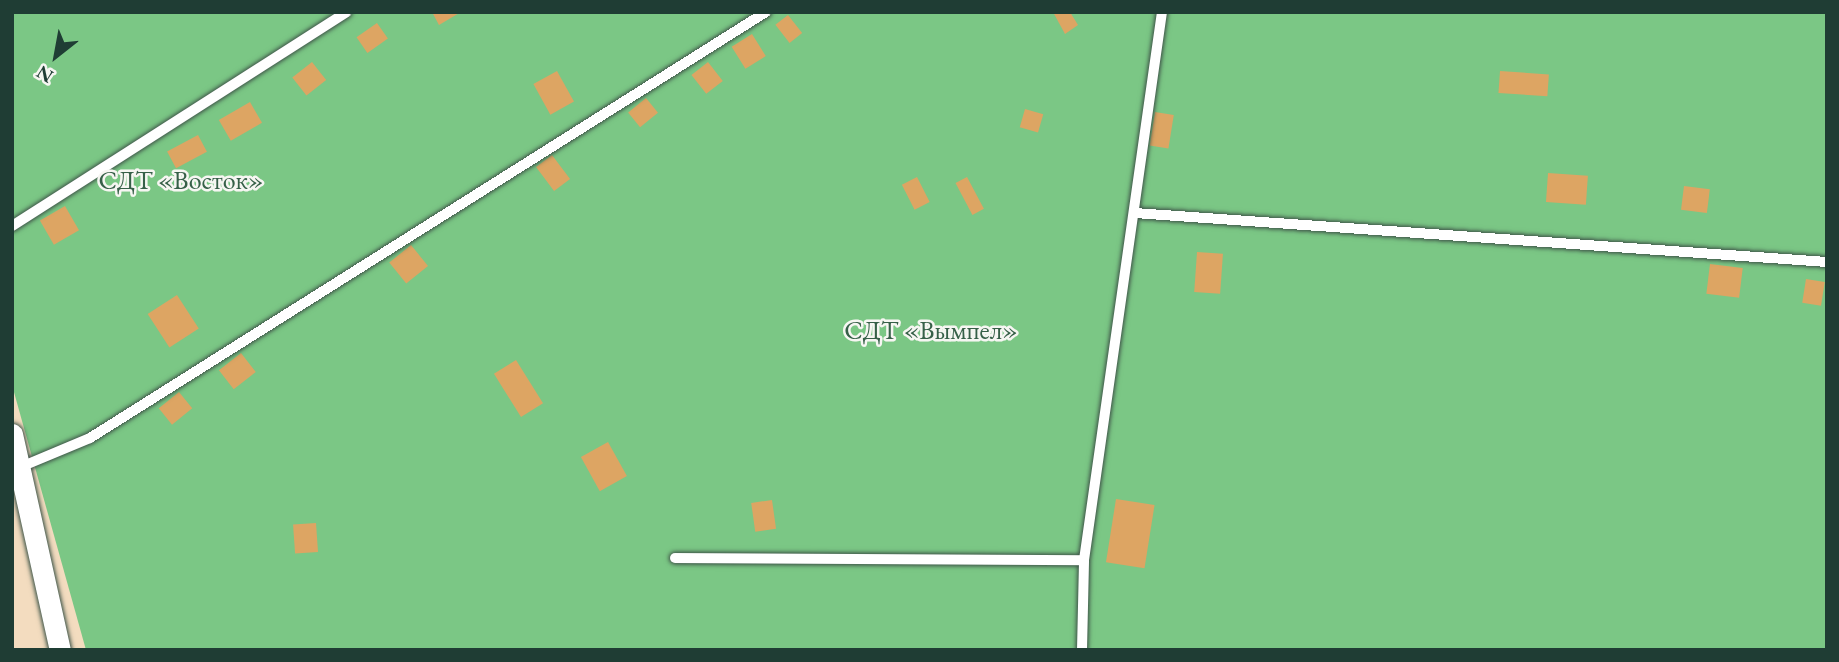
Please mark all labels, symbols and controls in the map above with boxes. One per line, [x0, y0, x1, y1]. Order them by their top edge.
north arrow [21, 21, 91, 91]
text: N [32, 60, 58, 89]
park label: СДТ «Восток» [98, 165, 264, 197]
park label: СДТ «Вымпел» [844, 315, 1018, 347]

